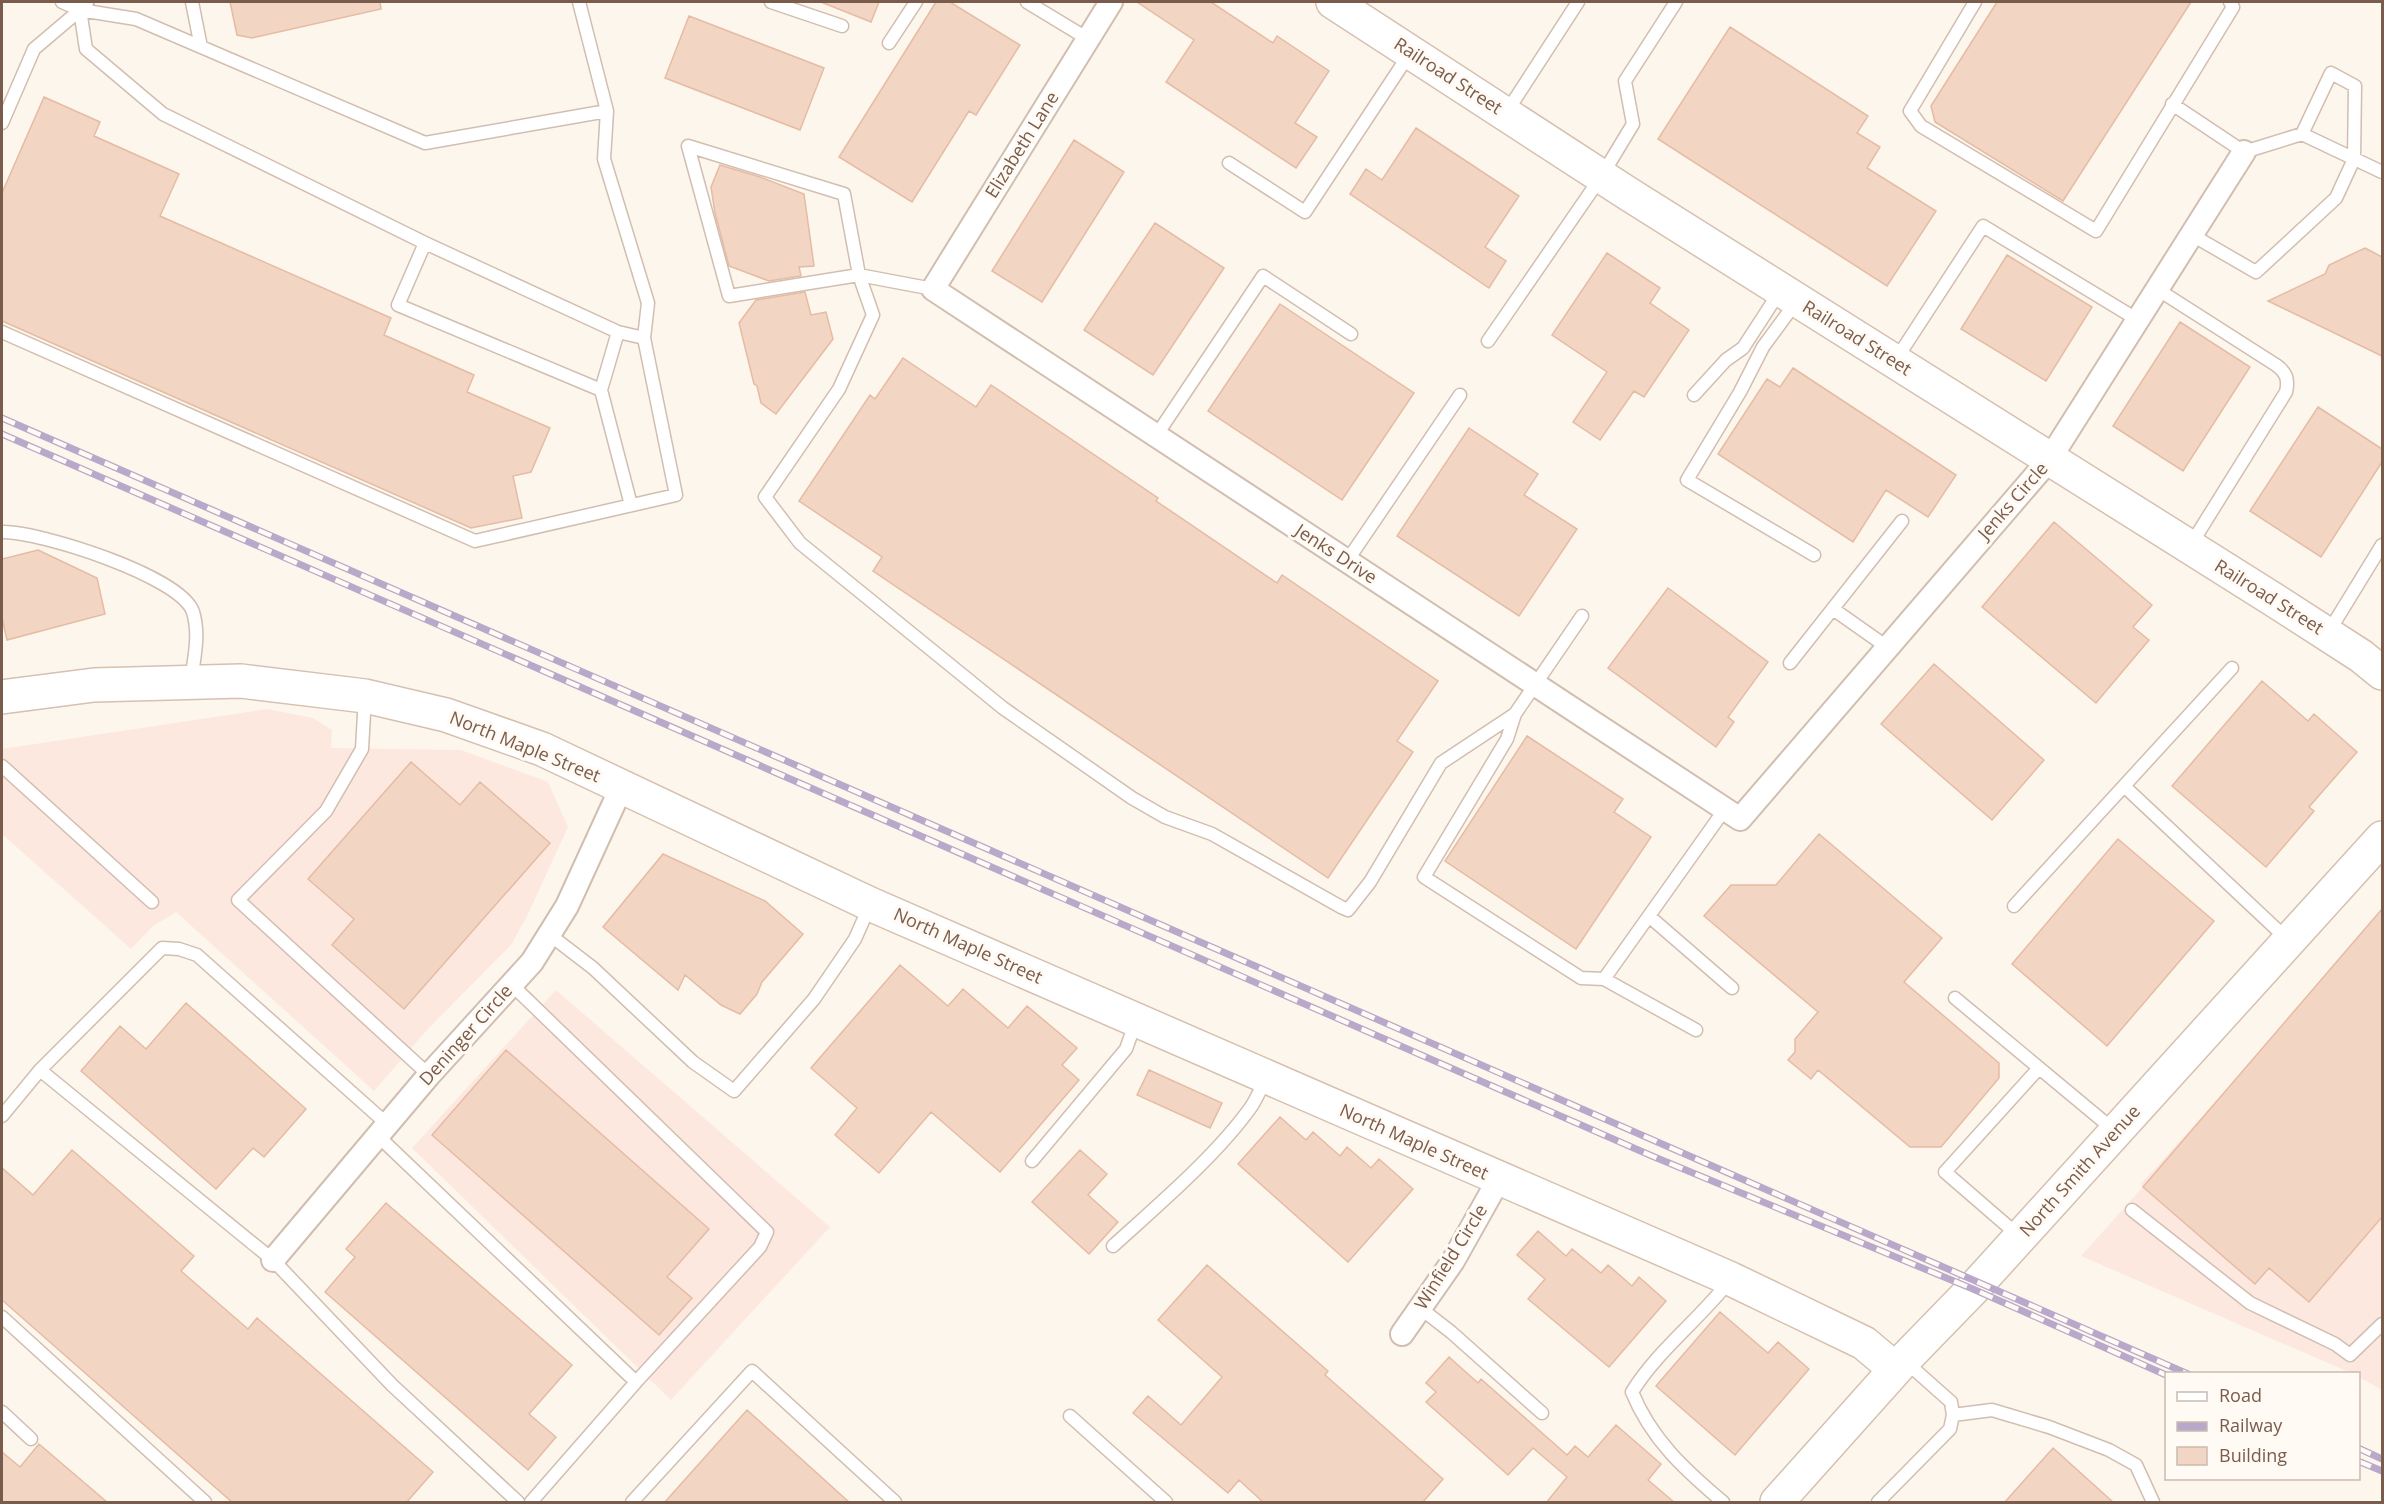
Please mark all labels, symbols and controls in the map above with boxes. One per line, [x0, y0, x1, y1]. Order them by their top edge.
street label: Railroad Street [1390, 31, 1507, 119]
street label: Elizabeth Lane [979, 87, 1063, 202]
street label: Railroad Street [1798, 294, 1917, 380]
street label: Jenks Circle [1971, 457, 2053, 546]
street label: Jenks Drive [1289, 517, 1382, 588]
street label: Railroad Street [2210, 553, 2329, 639]
street label: North Maple Street [446, 705, 604, 787]
street label: North Maple Street [890, 901, 1047, 989]
street label: Deninger Circle [413, 979, 517, 1090]
street label: North Maple Street [1336, 1097, 1493, 1185]
street label: North Smith Avenue [2014, 1099, 2145, 1241]
street label: Winfield Circle [1408, 1199, 1492, 1314]
legend [2165, 1372, 2360, 1480]
text: Road [2219, 1383, 2262, 1407]
text: Railway [2219, 1413, 2283, 1437]
text: Building [2219, 1443, 2287, 1467]

